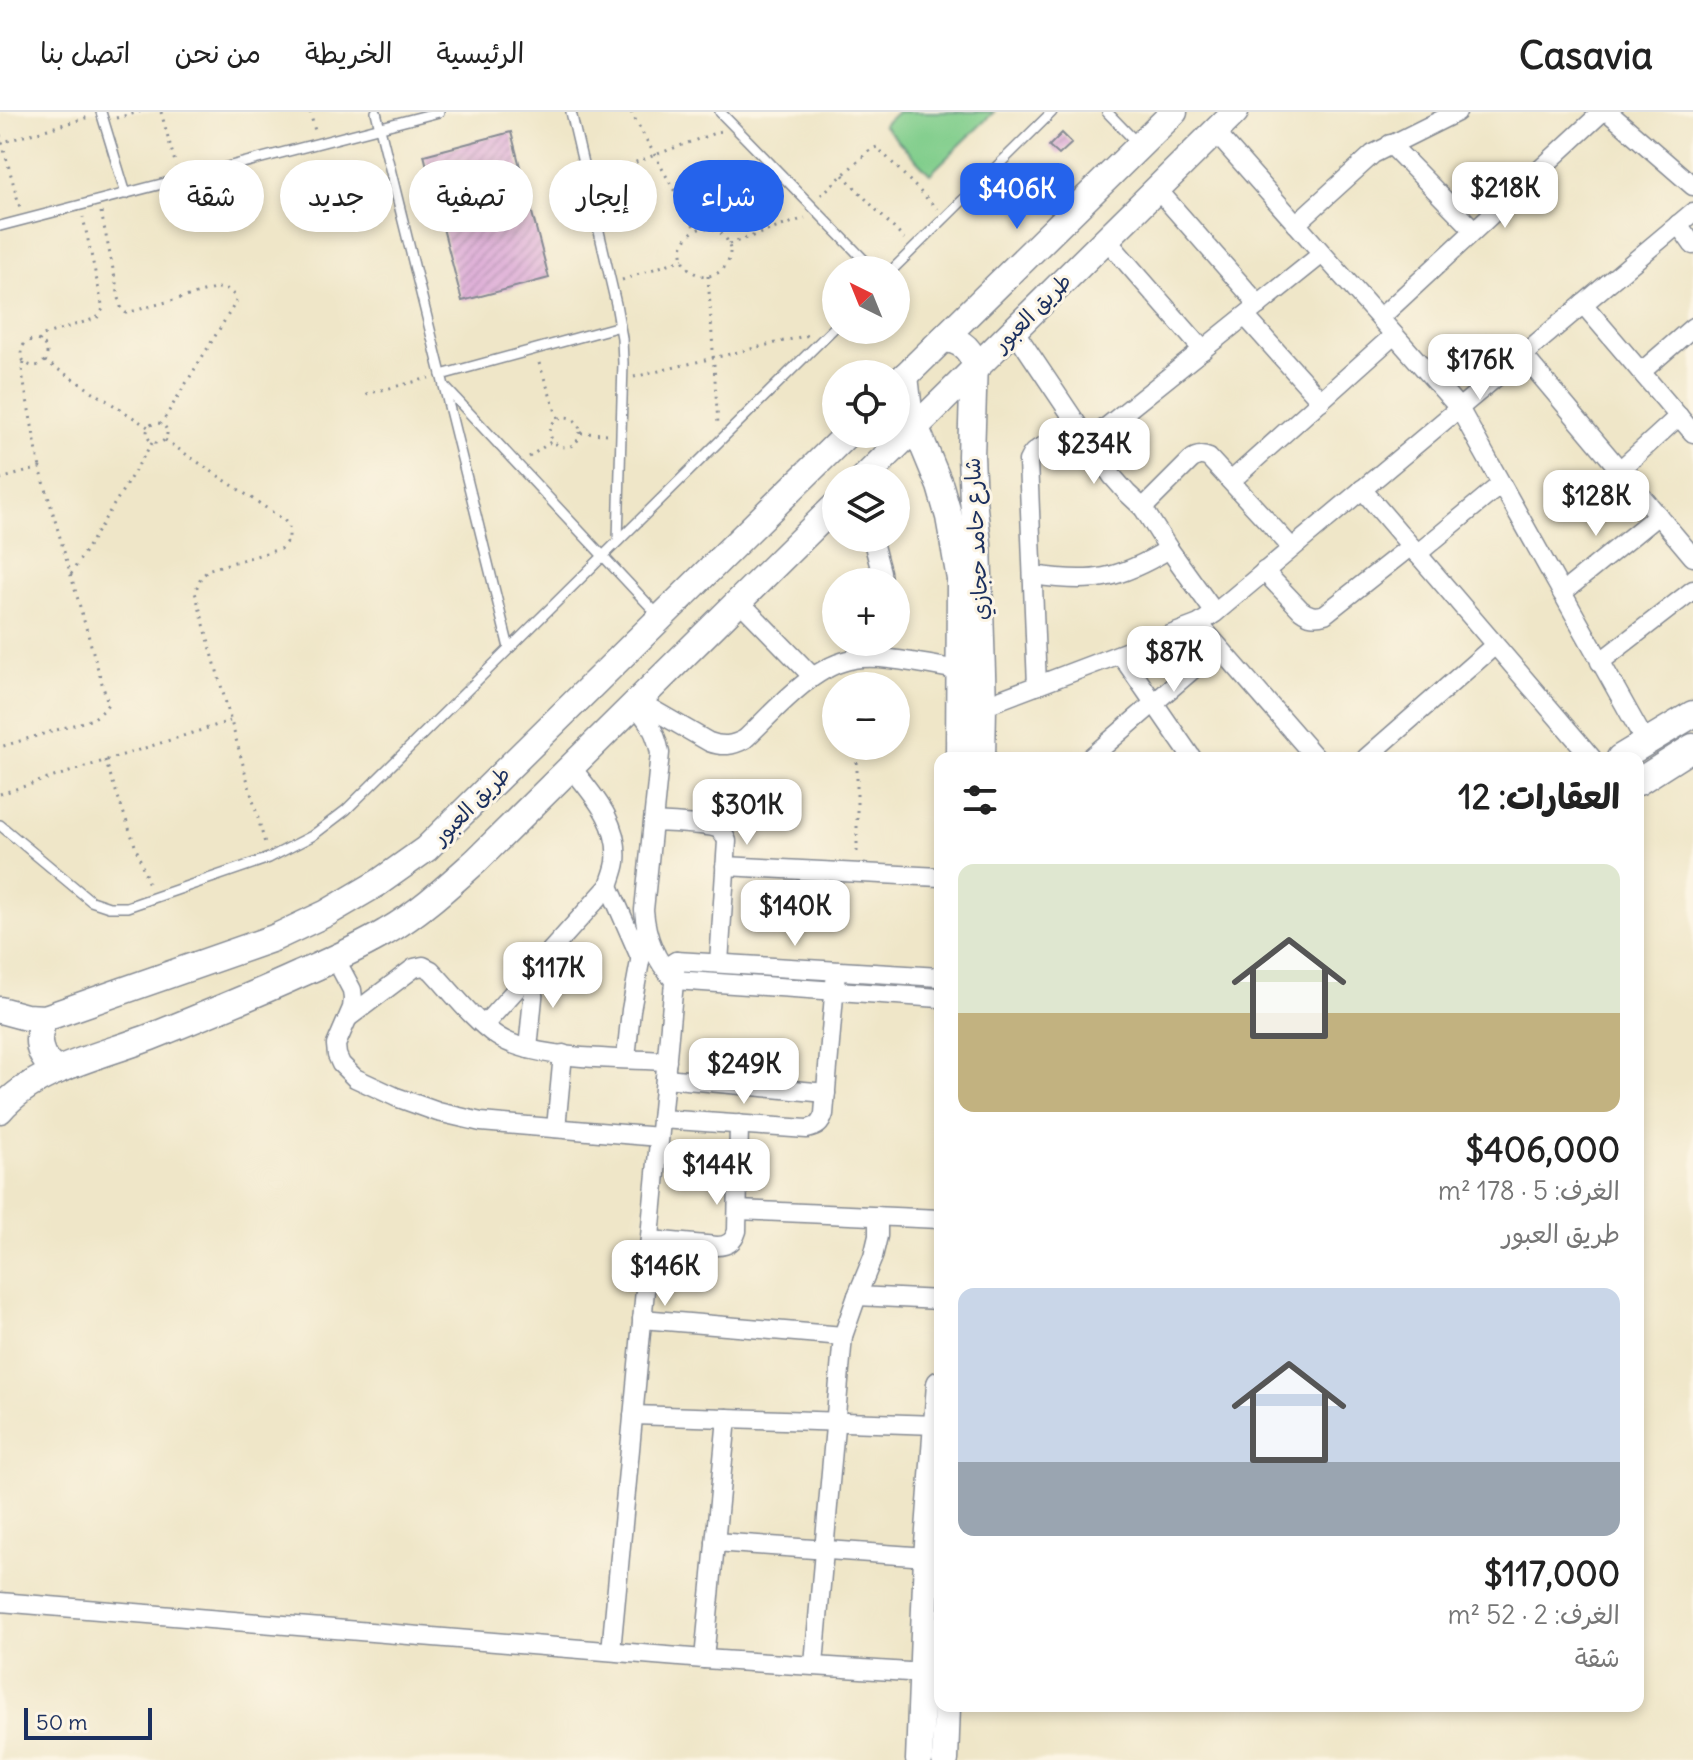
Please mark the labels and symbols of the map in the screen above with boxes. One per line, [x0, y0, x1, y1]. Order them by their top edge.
pin: $218K [1449, 162, 1561, 230]
pin: $406K [961, 163, 1073, 231]
north arrow [822, 256, 910, 344]
street label: طريق العبور [985, 267, 1077, 359]
pin: $176K [1424, 334, 1536, 402]
pin: $234K [1038, 418, 1150, 486]
street label: شارع حامد حجازي [958, 457, 997, 621]
pin: $128K [1540, 470, 1652, 538]
pin: $87K [1127, 626, 1221, 694]
street label: طريق العبور [424, 760, 516, 852]
pin: $301K [691, 779, 803, 847]
pin: $140K [739, 880, 851, 948]
pin: $117K [497, 942, 609, 1010]
pin: $249K [688, 1038, 800, 1106]
pin: $144K [661, 1139, 773, 1207]
pin: $146K [609, 1240, 721, 1308]
scale bar [24, 1704, 152, 1740]

